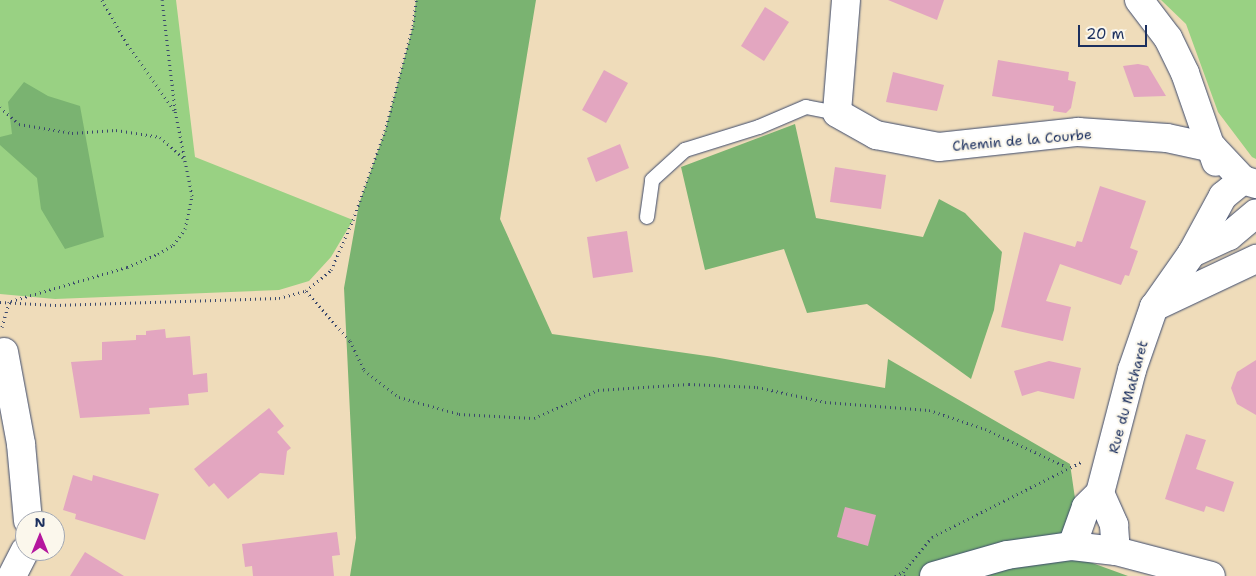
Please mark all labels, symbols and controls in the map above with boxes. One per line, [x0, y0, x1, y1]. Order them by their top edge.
scale bar [1081, 15, 1150, 47]
text: 20 m [1086, 24, 1125, 44]
street label: Chemin de la Courbe [952, 126, 1092, 154]
street label: Rue du Matharet [1105, 339, 1151, 455]
north arrow [15, 511, 65, 561]
text: N [34, 513, 46, 531]

